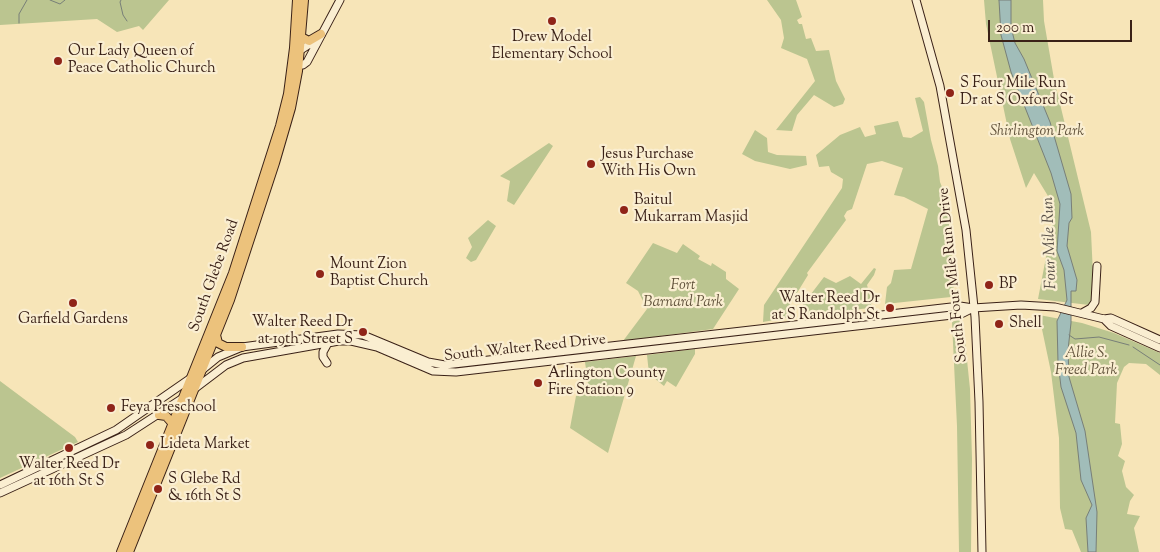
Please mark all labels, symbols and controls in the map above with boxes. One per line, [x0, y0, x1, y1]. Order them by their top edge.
scale bar [990, 10, 1134, 42]
marker: Drew Model Elementary School [546, 15, 558, 27]
text: 200 m [996, 18, 1035, 39]
place label: Drew Model Elementary School [492, 29, 612, 64]
place label: Our Lady Queen of Peace Catholic Church [68, 43, 216, 78]
marker: Our Lady Queen of Peace Catholic Church [52, 55, 64, 67]
place label: S Four Mile Run Dr at S Oxford St [960, 75, 1073, 110]
marker: S Four Mile Run Dr at S Oxford St [944, 87, 956, 99]
park label: Shirlington Park [990, 123, 1084, 141]
place label: Jesus Purchase With His Own [601, 146, 696, 181]
marker: Jesus Purchase With His Own [585, 158, 597, 170]
street label: South Four Mile Run Drive [936, 187, 972, 363]
place label: Baitul Mukarram Masjid [634, 192, 748, 227]
water label: Four Mile Run [1040, 196, 1062, 290]
marker: Baitul Mukarram Masjid [618, 204, 630, 216]
street label: South Glebe Road [186, 217, 244, 335]
place label: Mount Zion Baptist Church [330, 256, 429, 291]
marker: Mount Zion Baptist Church [314, 268, 326, 280]
place label: BP [999, 276, 1017, 294]
park label: Fort Barnard Park [643, 277, 723, 312]
marker: BP [983, 279, 995, 291]
place label: Walter Reed Dr at S Randolph St [772, 290, 880, 325]
marker: Garfield Gardens [67, 297, 79, 309]
marker: Walter Reed Dr at S Randolph St [884, 302, 896, 314]
place label: Garfield Gardens [18, 311, 128, 329]
place label: Walter Reed Dr at 19th Street S [252, 314, 353, 349]
place label: Shell [1009, 315, 1042, 333]
marker: Shell [993, 318, 1005, 330]
marker: Walter Reed Dr at 19th Street S [357, 326, 369, 338]
street label: South Walter Reed Drive [443, 332, 607, 366]
park label: Allie S. Freed Park [1055, 345, 1117, 380]
place label: Arlington County Fire Station 9 [548, 365, 665, 400]
marker: Arlington County Fire Station 9 [532, 377, 544, 389]
place label: Feya Preschool [121, 399, 216, 417]
marker: Feya Preschool [105, 402, 117, 414]
place label: Lideta Market [160, 436, 250, 454]
marker: Lideta Market [144, 439, 156, 451]
marker: Walter Reed Dr at 16th St S [63, 442, 75, 454]
place label: Walter Reed Dr at 16th St S [18, 456, 120, 491]
place label: S Glebe Rd & 16th St S [168, 471, 241, 506]
marker: S Glebe Rd & 16th St S [152, 483, 164, 495]

